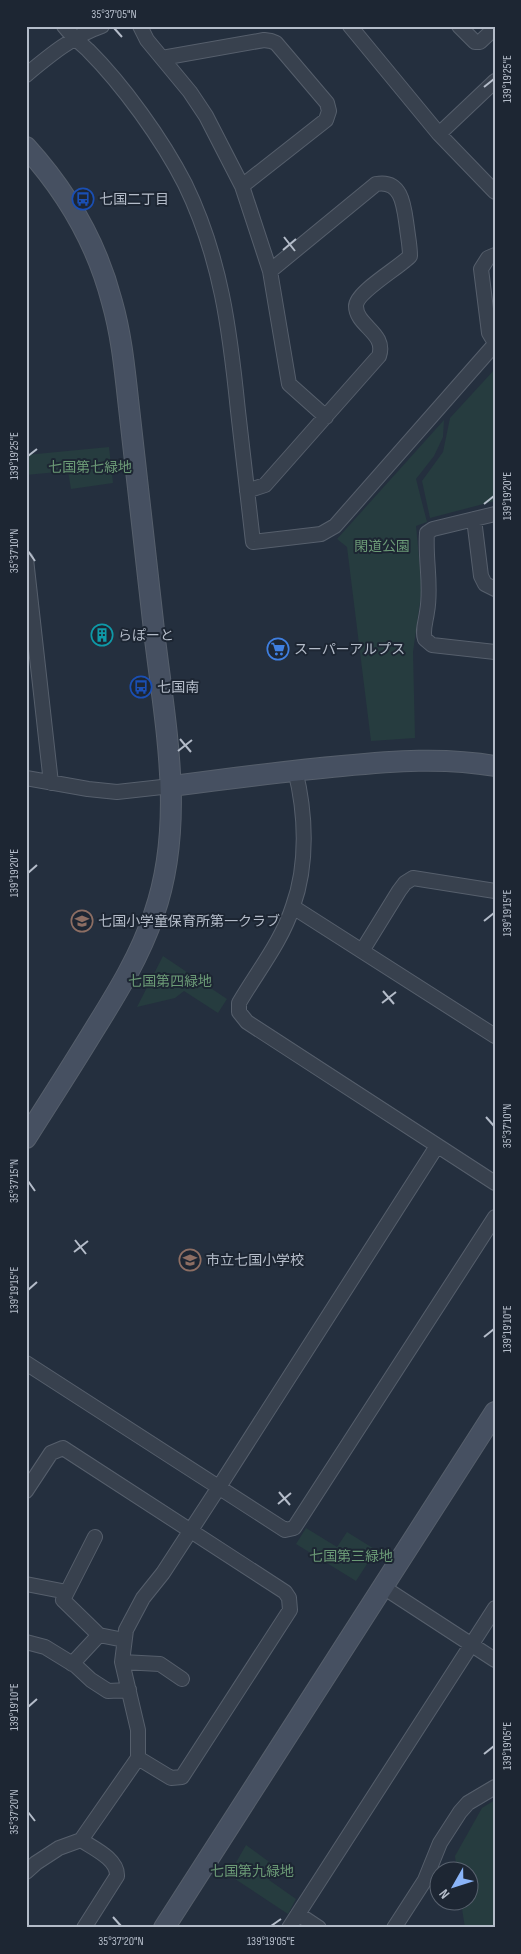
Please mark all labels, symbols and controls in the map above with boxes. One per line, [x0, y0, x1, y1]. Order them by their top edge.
text: 35°37'05"N [91, 7, 137, 22]
text: 139°19'25"E [500, 55, 515, 103]
bus stop icon: 七国二丁目 [71, 187, 95, 211]
place label: 七国二丁目 [99, 191, 169, 208]
text: 139°19'25"E [7, 432, 22, 480]
park label: 七国第七緑地 [48, 459, 132, 476]
text: 139°19'20"E [500, 472, 515, 520]
text: 35°37'10"N [7, 529, 22, 573]
park label: 閑道公園 [354, 538, 410, 555]
building icon: らぽーと [90, 623, 114, 647]
place label: らぽーと [118, 627, 174, 644]
supermarket icon: スーパーアルプス [266, 637, 290, 661]
place label: スーパーアルプス [294, 641, 405, 658]
bus stop icon: 七国南 [129, 675, 153, 699]
place label: 七国南 [157, 679, 199, 696]
text: 139°19'20"E [7, 849, 22, 897]
text: 139°19'15"E [500, 889, 515, 936]
school or university icon: 七国小学童保育所第一クラブ [70, 909, 94, 933]
place label: 七国小学童保育所第一クラブ [98, 913, 280, 930]
park label: 七国第四緑地 [128, 973, 212, 990]
text: 35°37'10"N [500, 1104, 515, 1148]
text: 35°37'15"N [7, 1159, 22, 1203]
school or university icon: 市立七国小学校 [178, 1248, 202, 1272]
place label: 市立七国小学校 [206, 1252, 304, 1269]
text: 139°19'15"E [7, 1266, 22, 1313]
text: 139°19'10"E [500, 1305, 515, 1353]
park label: 七国第三緑地 [309, 1548, 393, 1565]
text: 139°19'10"E [7, 1683, 22, 1731]
text: 139°19'05"E [500, 1722, 515, 1770]
text: 35°37'20"N [7, 1789, 22, 1835]
north arrow [428, 1862, 478, 1912]
park label: 七国第九緑地 [210, 1863, 294, 1880]
text: N [435, 1886, 453, 1902]
text: 35°37'20"N [98, 1934, 144, 1949]
text: 139°19'05"E [247, 1934, 295, 1949]

